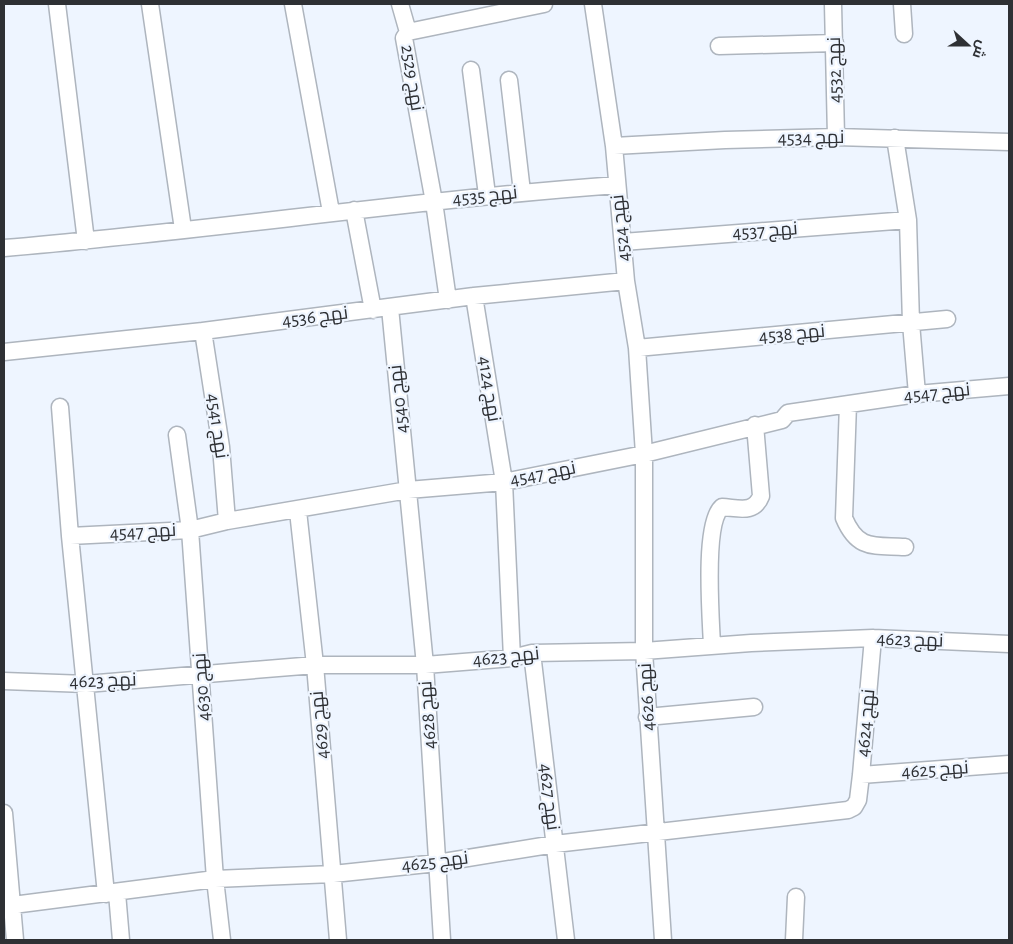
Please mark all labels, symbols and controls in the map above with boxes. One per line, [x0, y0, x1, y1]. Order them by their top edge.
north arrow [943, 20, 993, 70]
street label: نهج 4532 [825, 37, 848, 103]
text: ش [969, 38, 991, 61]
street label: نهج 2529 [394, 43, 427, 113]
street label: نهج 4534 [777, 128, 845, 151]
street label: نهج 4535 [451, 183, 519, 212]
street label: نهج 4524 [608, 193, 637, 263]
street label: نهج 4537 [732, 219, 799, 246]
street label: نهج 4536 [281, 304, 350, 333]
street label: نهج 4538 [758, 322, 826, 349]
street label: نهج 4124 [471, 355, 504, 424]
street label: نهج 4540 [386, 363, 415, 434]
street label: نهج 4547 [903, 380, 972, 409]
street label: نهج 4541 [200, 392, 231, 460]
street label: نهج 4547 [508, 458, 578, 493]
street label: نهج 4547 [109, 521, 177, 546]
street label: نهج 4623 [876, 629, 944, 654]
street label: نهج 4623 [472, 644, 541, 673]
street label: نهج 4630 [190, 652, 217, 722]
street label: نهج 4626 [636, 662, 661, 732]
street label: نهج 4623 [69, 670, 137, 695]
street label: نهج 4628 [416, 680, 443, 750]
street label: نهج 4624 [854, 688, 881, 758]
street label: نهج 4629 [308, 690, 335, 760]
street label: نهج 4625 [901, 758, 969, 785]
street label: نهج 4627 [532, 762, 563, 832]
street label: نهج 4625 [400, 848, 470, 879]

